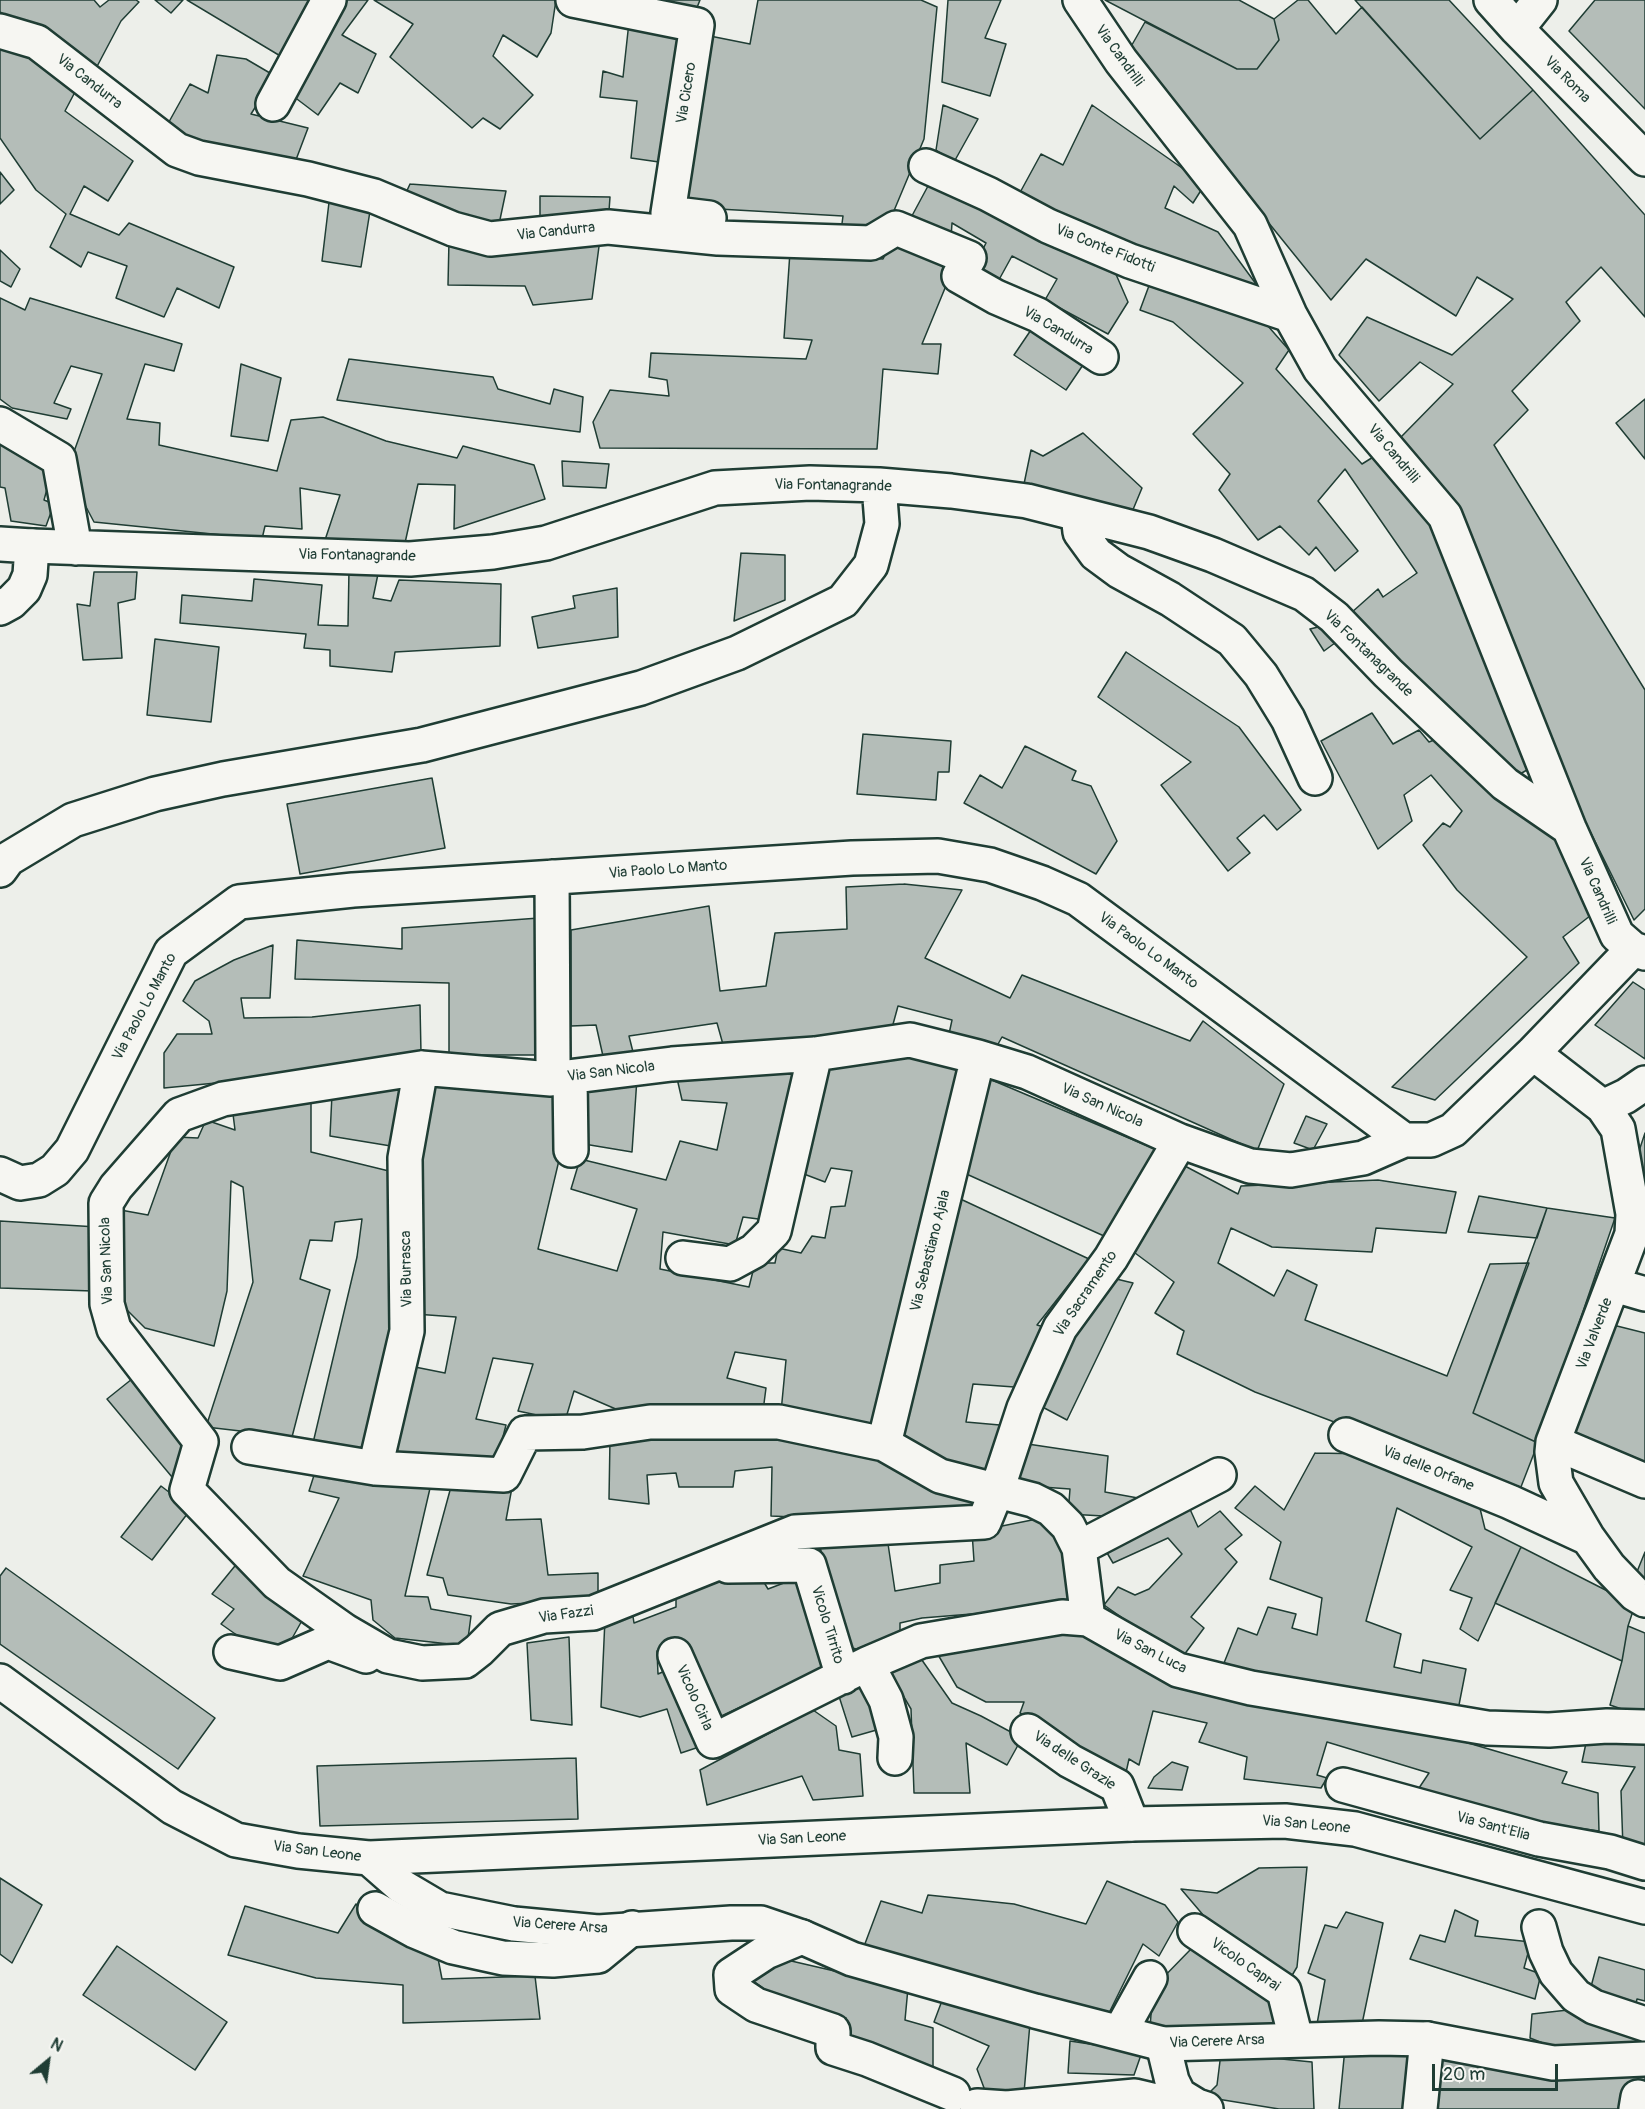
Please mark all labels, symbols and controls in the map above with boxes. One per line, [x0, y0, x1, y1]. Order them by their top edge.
street label: Via Candrilli [1091, 22, 1147, 90]
street label: Via Candurra [52, 51, 126, 113]
street label: Via Roma [1540, 53, 1594, 107]
street label: Via Cicero [673, 61, 701, 125]
street label: Via Candurra [516, 219, 596, 245]
street label: Via Conte Fidotti [1053, 221, 1157, 277]
street label: Via Candurra [1020, 303, 1096, 359]
street label: Via Candrilli [1363, 421, 1423, 487]
street label: Via Fontanagrande [774, 476, 892, 496]
street label: Via Fontanagrande [298, 546, 416, 566]
street label: Via Fontanagrande [1320, 607, 1416, 701]
street label: Via Candrilli [1574, 855, 1620, 927]
street label: Via Paolo Lo Manto [608, 857, 728, 883]
street label: Via Paolo Lo Manto [1095, 909, 1201, 993]
street label: Via Paolo Lo Manto [109, 950, 181, 1064]
street label: Via San Nicola [566, 1058, 656, 1086]
street label: Via San Nicola [1058, 1080, 1146, 1132]
street label: Via Sebastiano Ajala [907, 1188, 955, 1314]
street label: Via San Nicola [96, 1217, 118, 1305]
street label: Via Burrasca [397, 1230, 417, 1308]
street label: Via Sacramento [1050, 1247, 1122, 1341]
street label: Via Valverde [1573, 1296, 1617, 1372]
street label: Via delle Orfane [1379, 1442, 1477, 1496]
street label: Vicolo Tirrito [807, 1584, 847, 1666]
street label: Via Fazzi [537, 1602, 595, 1628]
street label: Via San Luca [1110, 1626, 1190, 1678]
street label: Vicolo Cirla [672, 1662, 716, 1734]
street label: Via delle Grazie [1029, 1728, 1119, 1794]
street label: Via Sant'Elia [1454, 1809, 1532, 1845]
street label: Via San Leone [1261, 1812, 1351, 1838]
street label: Via San Leone [757, 1828, 847, 1850]
street label: Via San Leone [272, 1838, 362, 1866]
street label: Via Cerere Arsa [512, 1914, 608, 1938]
street label: Vicolo Caprai [1207, 1935, 1283, 1995]
north arrow [18, 2031, 78, 2091]
street label: Via Cerere Arsa [1169, 2031, 1265, 2053]
text: N [47, 2034, 66, 2057]
scale bar [1435, 2052, 1561, 2090]
text: 20 m [1443, 2063, 1485, 2086]

